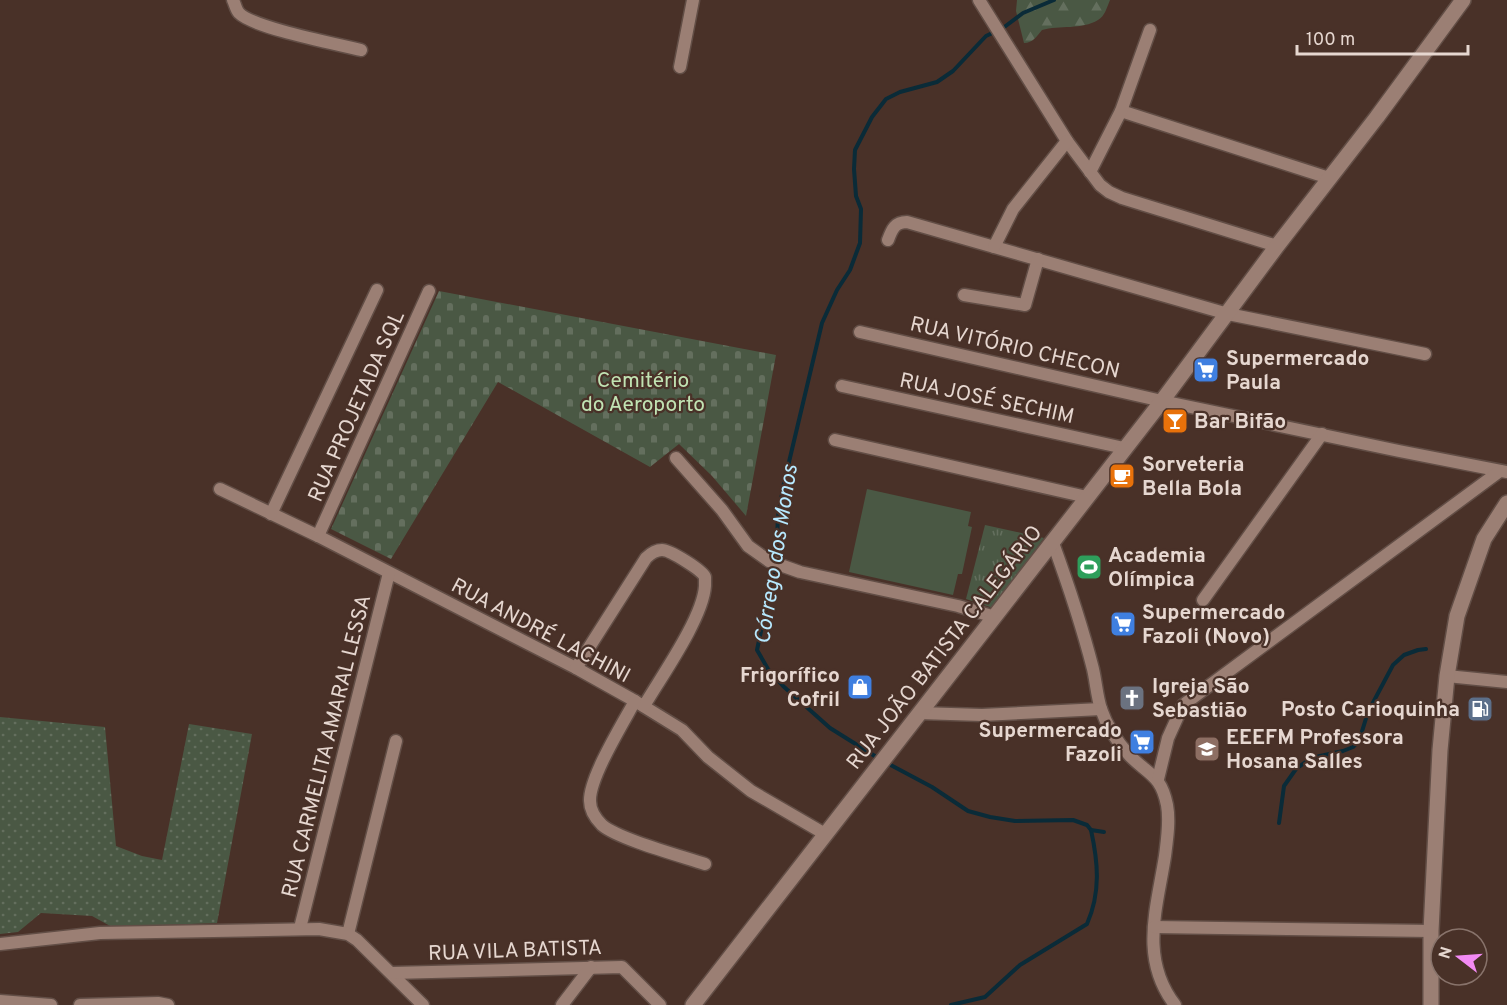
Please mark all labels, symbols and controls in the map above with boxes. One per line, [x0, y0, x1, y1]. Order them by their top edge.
scale bar [1297, 18, 1468, 56]
text: 100 m [1306, 29, 1355, 52]
street label: RUA PROJETADA SQL [303, 306, 412, 507]
street label: RUA VITÓRIO CHECON [907, 310, 1122, 386]
place label: Supermercado Paula [1226, 346, 1369, 397]
supermarket icon: Supermercado Paula [1191, 355, 1221, 385]
street label: RUA JOSÉ SECHIM [897, 367, 1077, 431]
park label: Cemitério do Aeroporto [581, 368, 705, 419]
bar icon: Bar Bifão [1160, 406, 1190, 436]
place label: Bar Bifão [1194, 409, 1286, 436]
place label: Sorveteria Bella Bola [1142, 452, 1244, 503]
cafe icon: Sorveteria Bella Bola [1107, 461, 1137, 491]
water label: Córrego dos Monos [750, 462, 805, 646]
street label: RUA JOÃO BATISTA CALEGÁRIO [841, 520, 1049, 776]
place label: Academia Olímpica [1108, 543, 1206, 594]
sports icon: Academia Olímpica [1074, 552, 1104, 582]
street label: RUA ANDRÉ LACHINI [446, 572, 635, 690]
street label: RUA CARMELITA AMARAL LESSA [277, 592, 378, 901]
place label: Supermercado Fazoli (Novo) [1142, 600, 1285, 651]
supermarket icon: Supermercado Fazoli (Novo) [1108, 609, 1138, 639]
place label: Frigorífico Cofril [740, 663, 840, 714]
shop icon: Frigorífico Cofril [845, 672, 875, 702]
place label: Igreja São Sebastião [1152, 674, 1250, 725]
church icon: Igreja São Sebastião [1117, 683, 1147, 713]
fuel station icon: Posto Carioquinha [1465, 694, 1495, 724]
place label: Posto Carioquinha [1281, 697, 1460, 724]
place label: Supermercado Fazoli [979, 718, 1122, 769]
place label: EEEFM Professora Hosana Salles [1226, 725, 1404, 776]
supermarket icon: Supermercado Fazoli [1127, 727, 1157, 757]
school or university icon: EEEFM Professora Hosana Salles [1192, 734, 1222, 764]
north arrow [1429, 927, 1489, 987]
street label: RUA VILA BATISTA [428, 935, 603, 968]
text: N [1435, 945, 1458, 962]

